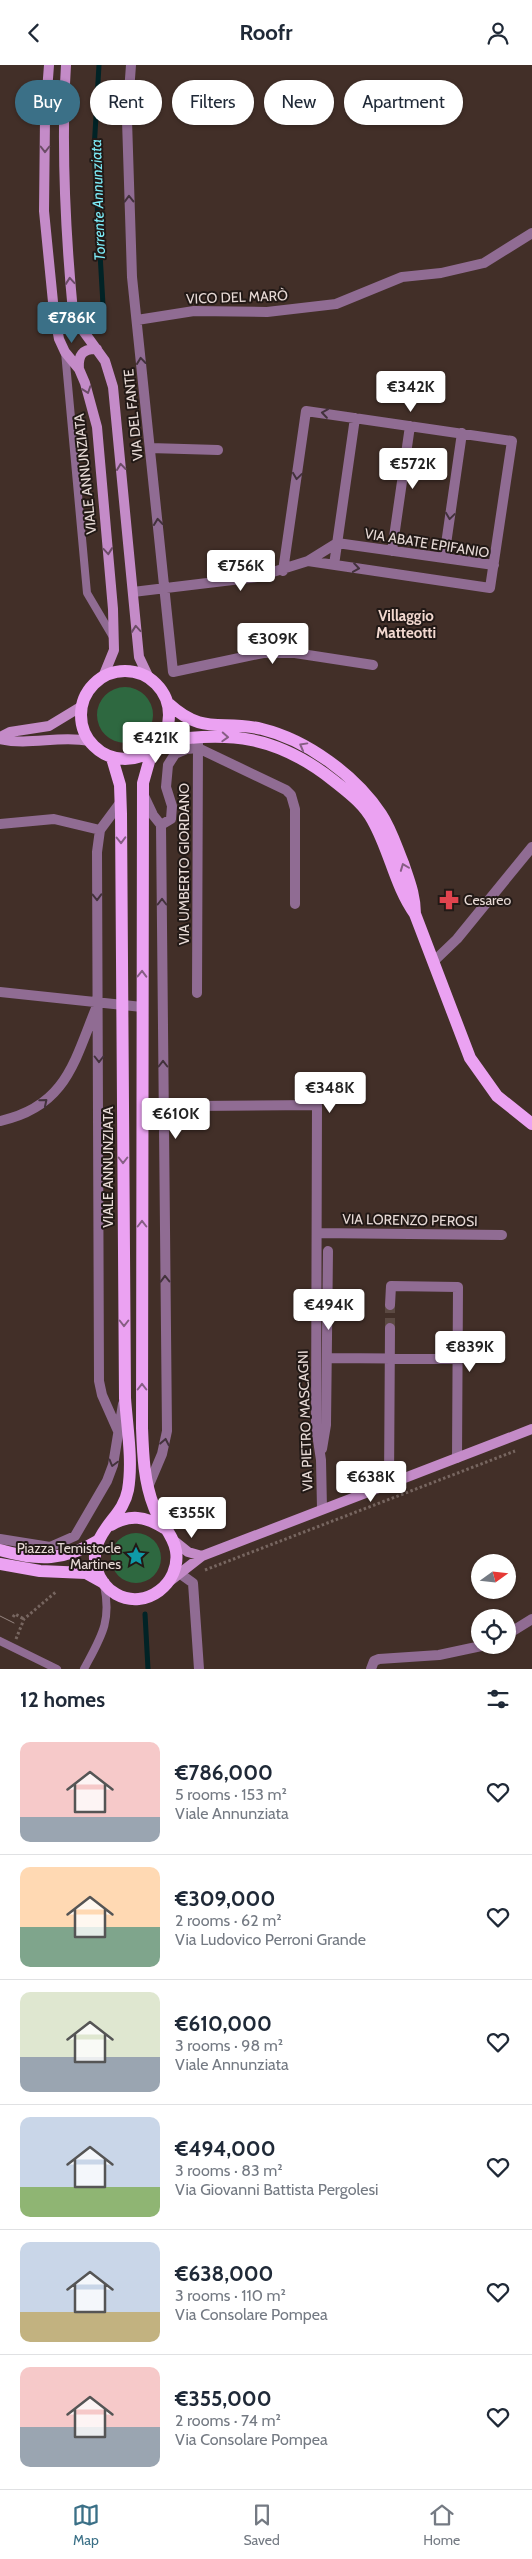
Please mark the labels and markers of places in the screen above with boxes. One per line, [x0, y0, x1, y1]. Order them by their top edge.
pin: €786K [37, 301, 107, 344]
pin: €342K [376, 371, 446, 413]
pin: €572K [378, 447, 448, 490]
pin: €756K [206, 549, 276, 592]
pin: €309K [238, 623, 308, 665]
pin: €421K [121, 721, 191, 764]
pharmacy icon: Cesareo [438, 889, 460, 911]
place label: Cesareo [464, 891, 512, 909]
pin: €348K [295, 1071, 365, 1114]
pin: €610K [141, 1097, 211, 1140]
pin: €494K [294, 1289, 364, 1331]
pin: €839K [435, 1331, 505, 1373]
pin: €638K [336, 1461, 406, 1503]
pin: €355K [157, 1497, 227, 1539]
place label: Piazza Temistocle Martines [17, 1539, 121, 1573]
place icon: Piazza Temistocle Martines [125, 1545, 147, 1567]

